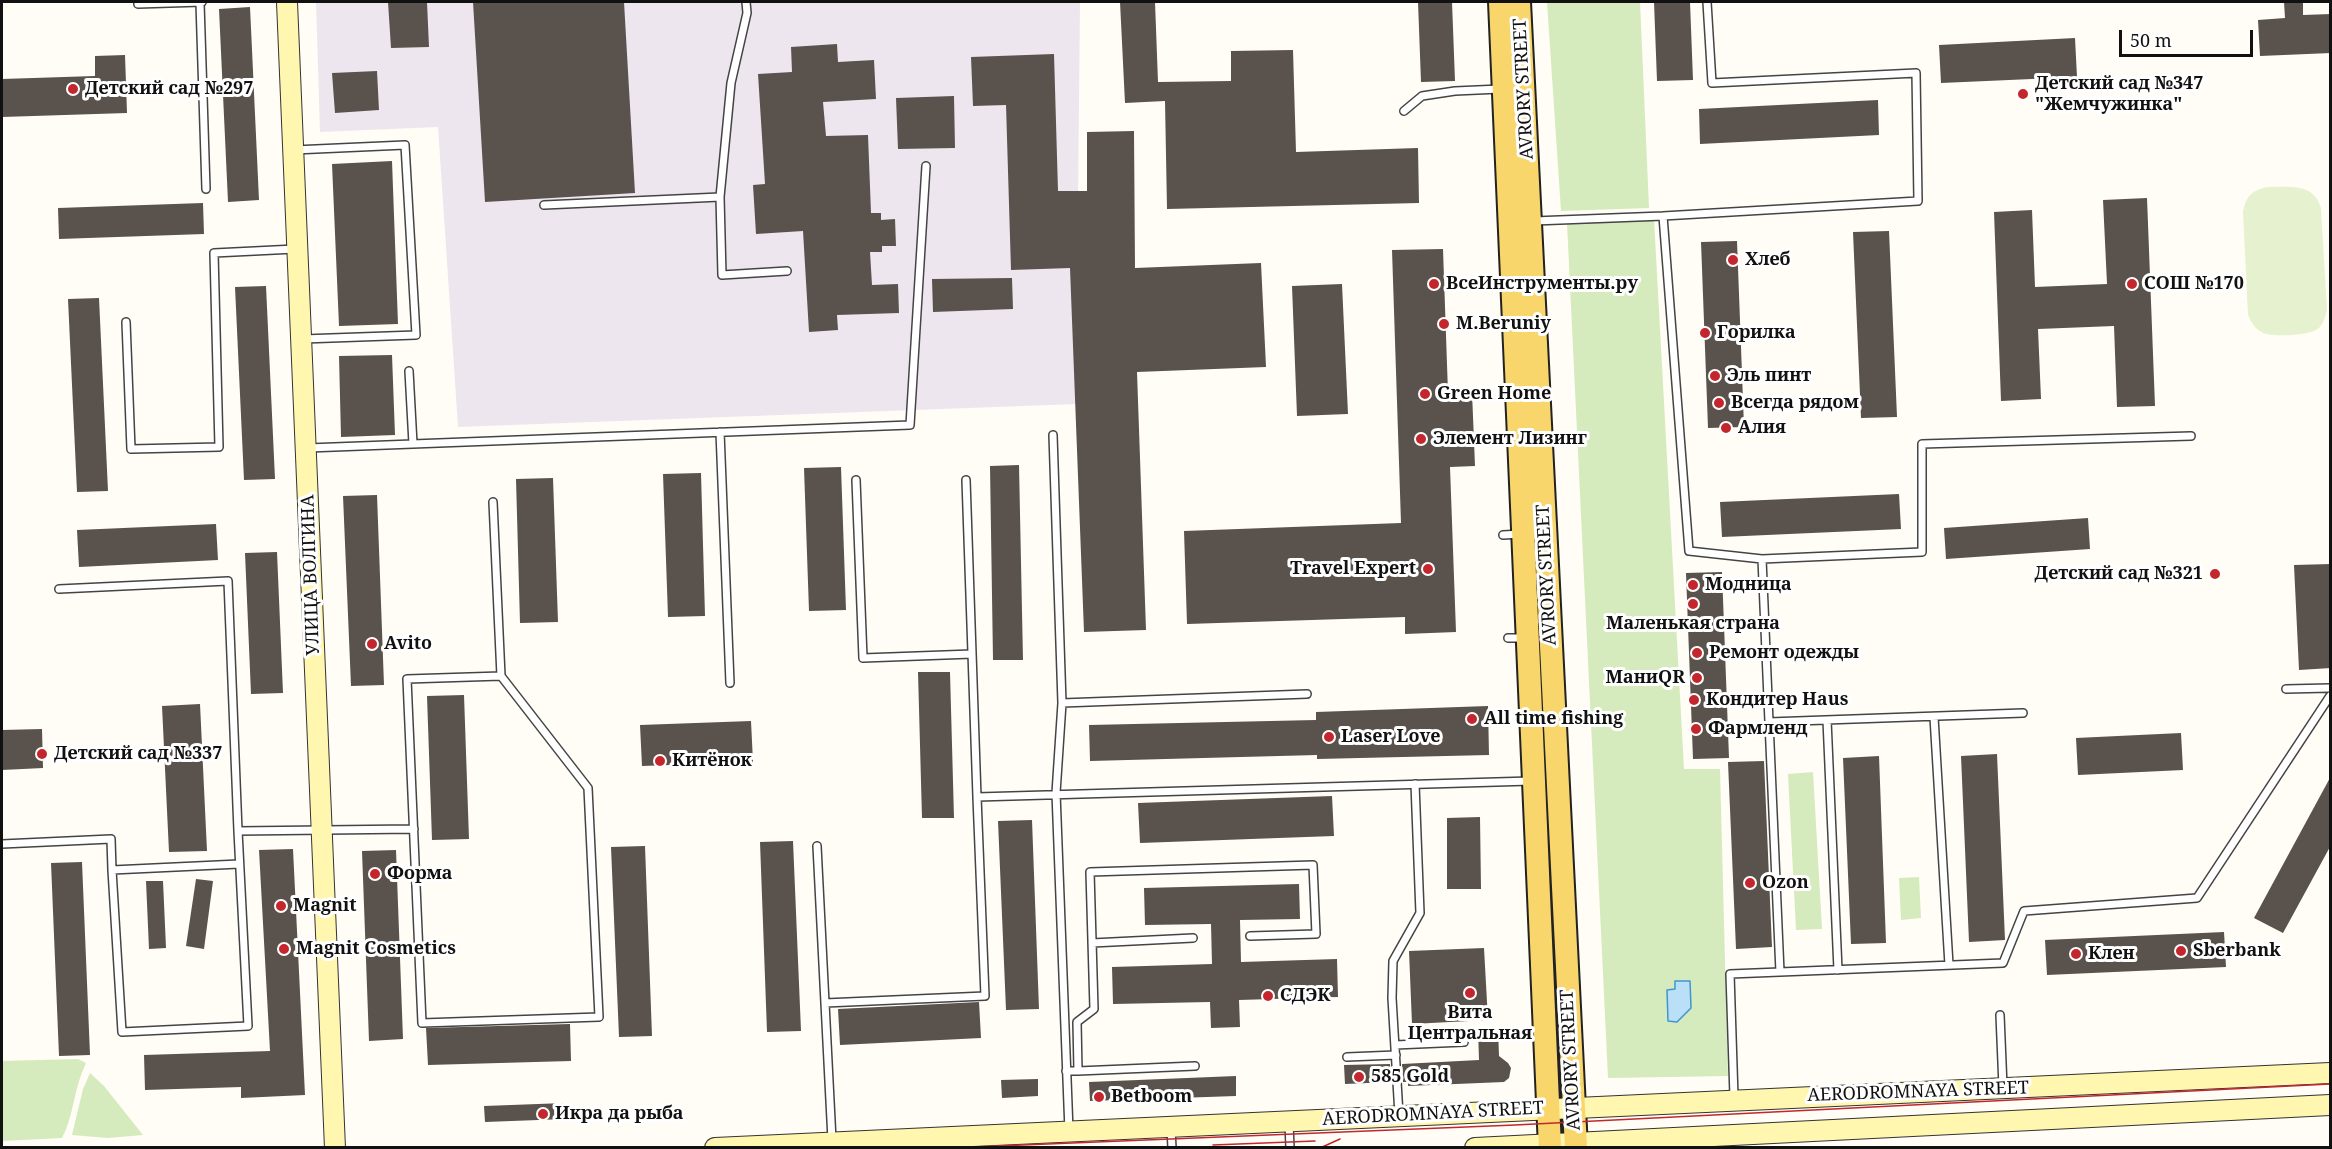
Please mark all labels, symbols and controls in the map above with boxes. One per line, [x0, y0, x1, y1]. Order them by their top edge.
street label: AVRORY STREET [1510, 18, 1538, 160]
scale bar [2122, 18, 2256, 56]
text: 50 m [2130, 28, 2172, 52]
place label: Детский сад №347 "Жемчужинка" [2035, 73, 2203, 116]
place label: Детский сад №297 [85, 78, 253, 100]
marker: Детский сад №297 [66, 82, 80, 96]
marker: Детский сад №347 "Жемчужинка" [2016, 87, 2030, 101]
place label: Хлеб [1745, 249, 1790, 271]
marker: Хлеб [1726, 253, 1740, 267]
place label: ВсеИнструменты.ру [1446, 273, 1638, 295]
place label: СОШ №170 [2144, 273, 2244, 295]
marker: ВсеИнструменты.ру [1427, 277, 1441, 291]
marker: СОШ №170 [2125, 277, 2139, 291]
place label: M.Beruniy [1456, 313, 1551, 335]
marker: M.Beruniy [1437, 317, 1451, 331]
place label: Горилка [1717, 322, 1796, 344]
marker: Горилка [1698, 326, 1712, 340]
place label: Эль пинт [1727, 365, 1811, 387]
marker: Эль пинт [1708, 369, 1722, 383]
place label: Green Home [1437, 383, 1551, 405]
marker: Green Home [1418, 387, 1432, 401]
place label: Всегда рядом [1731, 392, 1859, 414]
marker: Всегда рядом [1712, 396, 1726, 410]
place label: Алия [1738, 417, 1786, 439]
marker: Алия [1719, 421, 1733, 435]
place label: Элемент Лизинг [1433, 428, 1587, 450]
marker: Элемент Лизинг [1414, 432, 1428, 446]
street label: УЛИЦА ВОЛГИНА [297, 494, 325, 656]
street label: AVRORY STREET [1533, 504, 1561, 646]
place label: Travel Expert [1290, 558, 1416, 580]
marker: Travel Expert [1421, 562, 1435, 576]
place label: Детский сад №321 [2035, 563, 2203, 585]
marker: Детский сад №321 [2208, 567, 2222, 581]
place label: Модница [1705, 574, 1792, 596]
marker: Модница [1686, 578, 1700, 592]
marker: Маленькая страна [1686, 597, 1700, 611]
place label: Маленькая страна [1606, 613, 1780, 635]
place label: Avito [384, 633, 432, 655]
marker: Avito [365, 637, 379, 651]
place label: Ремонт одежды [1709, 642, 1859, 664]
marker: Ремонт одежды [1690, 646, 1704, 660]
place label: МаниQR [1606, 667, 1685, 689]
marker: МаниQR [1690, 671, 1704, 685]
place label: Кондитер Haus [1706, 689, 1848, 711]
marker: Кондитер Haus [1687, 693, 1701, 707]
place label: All time fishing [1484, 708, 1623, 730]
marker: All time fishing [1465, 712, 1479, 726]
place label: Фармленд [1708, 718, 1807, 740]
marker: Фармленд [1689, 722, 1703, 736]
place label: Laser Love [1341, 726, 1441, 748]
marker: Laser Love [1322, 730, 1336, 744]
place label: Детский сад №337 [54, 743, 222, 765]
marker: Детский сад №337 [35, 747, 49, 761]
place label: Китёнок [672, 750, 752, 772]
marker: Китёнок [653, 754, 667, 768]
place label: Форма [387, 863, 453, 885]
marker: Форма [368, 867, 382, 881]
place label: Ozon [1762, 872, 1809, 894]
marker: Ozon [1743, 876, 1757, 890]
place label: Magnit [293, 895, 357, 917]
marker: Magnit [274, 899, 288, 913]
place label: Magnit Cosmetics [296, 938, 456, 960]
place label: Sberbank [2193, 940, 2281, 962]
marker: Magnit Cosmetics [277, 942, 291, 956]
place label: Клен [2088, 943, 2135, 965]
marker: Sberbank [2174, 944, 2188, 958]
marker: Клен [2069, 947, 2083, 961]
place label: СДЭК [1280, 985, 1330, 1007]
marker: Вита Центральная [1463, 986, 1477, 1000]
marker: СДЭК [1261, 989, 1275, 1003]
street label: AVRORY STREET [1557, 989, 1585, 1131]
place label: Вита Центральная [1408, 1002, 1532, 1044]
place label: 585 Gold [1371, 1066, 1449, 1088]
marker: 585 Gold [1352, 1070, 1366, 1084]
street label: AERODROMNAYA STREET [1807, 1077, 2029, 1107]
place label: Betboom [1111, 1086, 1192, 1108]
marker: Betboom [1092, 1090, 1106, 1104]
street label: AERODROMNAYA STREET [1322, 1097, 1544, 1131]
place label: Икра да рыба [555, 1103, 684, 1125]
marker: Икра да рыба [536, 1107, 550, 1121]

